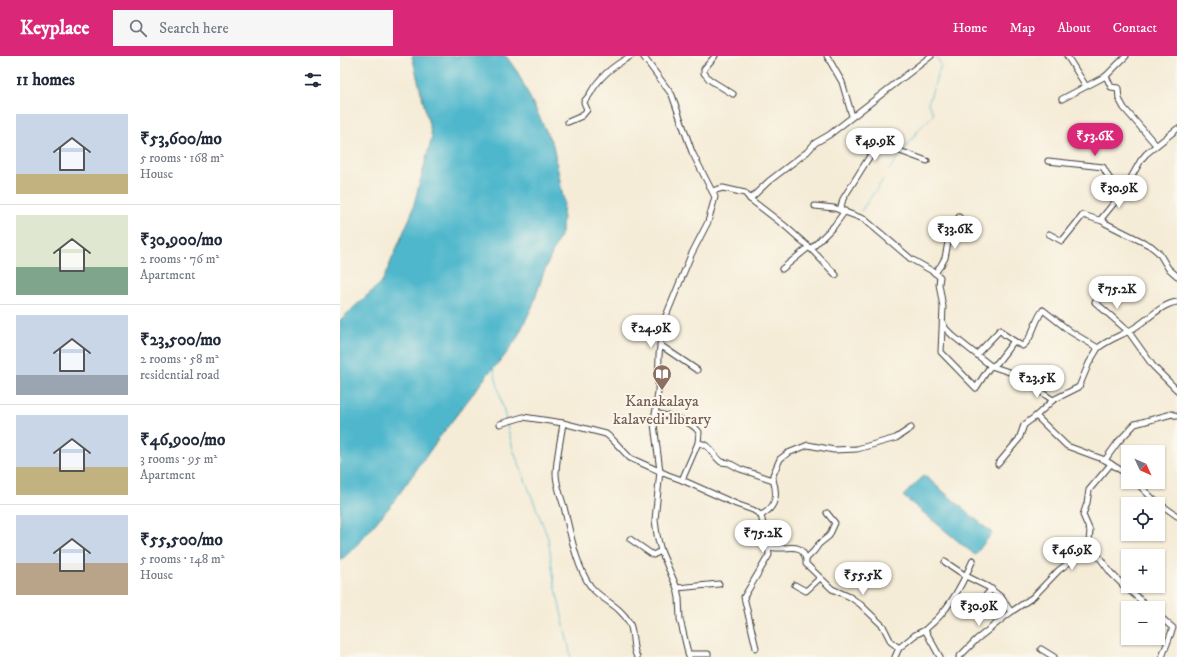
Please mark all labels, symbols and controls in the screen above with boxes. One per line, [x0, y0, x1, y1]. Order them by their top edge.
search box [113, 10, 393, 46]
text: Keyplace [20, 17, 89, 40]
icon: search [127, 17, 149, 39]
text: Search here [159, 19, 229, 38]
text: Home [953, 19, 987, 37]
text: Map [1009, 19, 1035, 37]
text: About [1057, 19, 1091, 37]
text: Contact [1113, 19, 1157, 37]
text: 11 homes [16, 69, 75, 91]
icon: filters [302, 69, 324, 91]
pin: ₹53.6K [1062, 123, 1128, 157]
text: ₹53,600/mo [140, 128, 222, 150]
pin: ₹49.9K [842, 128, 908, 162]
text: ₹53.6K [1076, 128, 1114, 144]
icon: home [48, 130, 96, 178]
text: ₹49.9K [855, 133, 895, 149]
text: 5 rooms · 168 m² [140, 150, 224, 166]
text: House [140, 166, 173, 182]
pin: ₹30.9K [1086, 175, 1152, 209]
text: ₹30.9K [1100, 180, 1138, 196]
pin: ₹33.6K [922, 216, 988, 250]
text: ₹33.6K [937, 221, 973, 237]
text: ₹30,900/mo [140, 229, 222, 251]
icon: home [48, 231, 96, 279]
text: 2 rooms · 76 m² [140, 251, 219, 267]
text: Apartment [140, 267, 195, 283]
pin: ₹75.2K [1084, 276, 1150, 310]
text: ₹75.2K [1098, 281, 1136, 297]
pin: ₹24.9K [618, 315, 684, 349]
text: ₹24.9K [631, 320, 671, 336]
text: ₹23,500/mo [140, 329, 221, 351]
icon: home [48, 331, 96, 379]
text: 2 rooms · 58 m² [140, 351, 219, 367]
library icon: Kanakalaya kalavedi library [651, 363, 673, 391]
pin: ₹23.5K [1004, 365, 1070, 399]
text: residential road [140, 367, 219, 383]
text: ₹23.5K [1018, 370, 1056, 386]
place label: Kanakalaya kalavedi library [613, 391, 711, 429]
text: ₹46,900/mo [140, 429, 225, 451]
icon: home [48, 431, 96, 479]
north arrow [1121, 445, 1165, 489]
map controls [1121, 445, 1165, 645]
text: 3 rooms · 95 m² [140, 451, 217, 467]
text: Apartment [140, 467, 195, 483]
button: locate [1121, 497, 1165, 541]
pin: ₹75.2K [730, 520, 796, 554]
text: ₹75.2K [744, 525, 782, 541]
text: ₹55,500/mo [140, 529, 223, 551]
icon: home [48, 531, 96, 579]
pin: ₹46.9K [1039, 537, 1105, 571]
text: ₹46.9K [1052, 542, 1092, 558]
button: + [1121, 549, 1165, 593]
text: 5 rooms · 148 m² [140, 551, 225, 567]
pin: ₹55.5K [830, 562, 896, 596]
text: House [140, 567, 173, 583]
text: ₹55.5K [844, 567, 882, 583]
pin: ₹30.9K [946, 593, 1012, 627]
text: ₹30.9K [960, 598, 998, 614]
button: − [1121, 601, 1165, 645]

